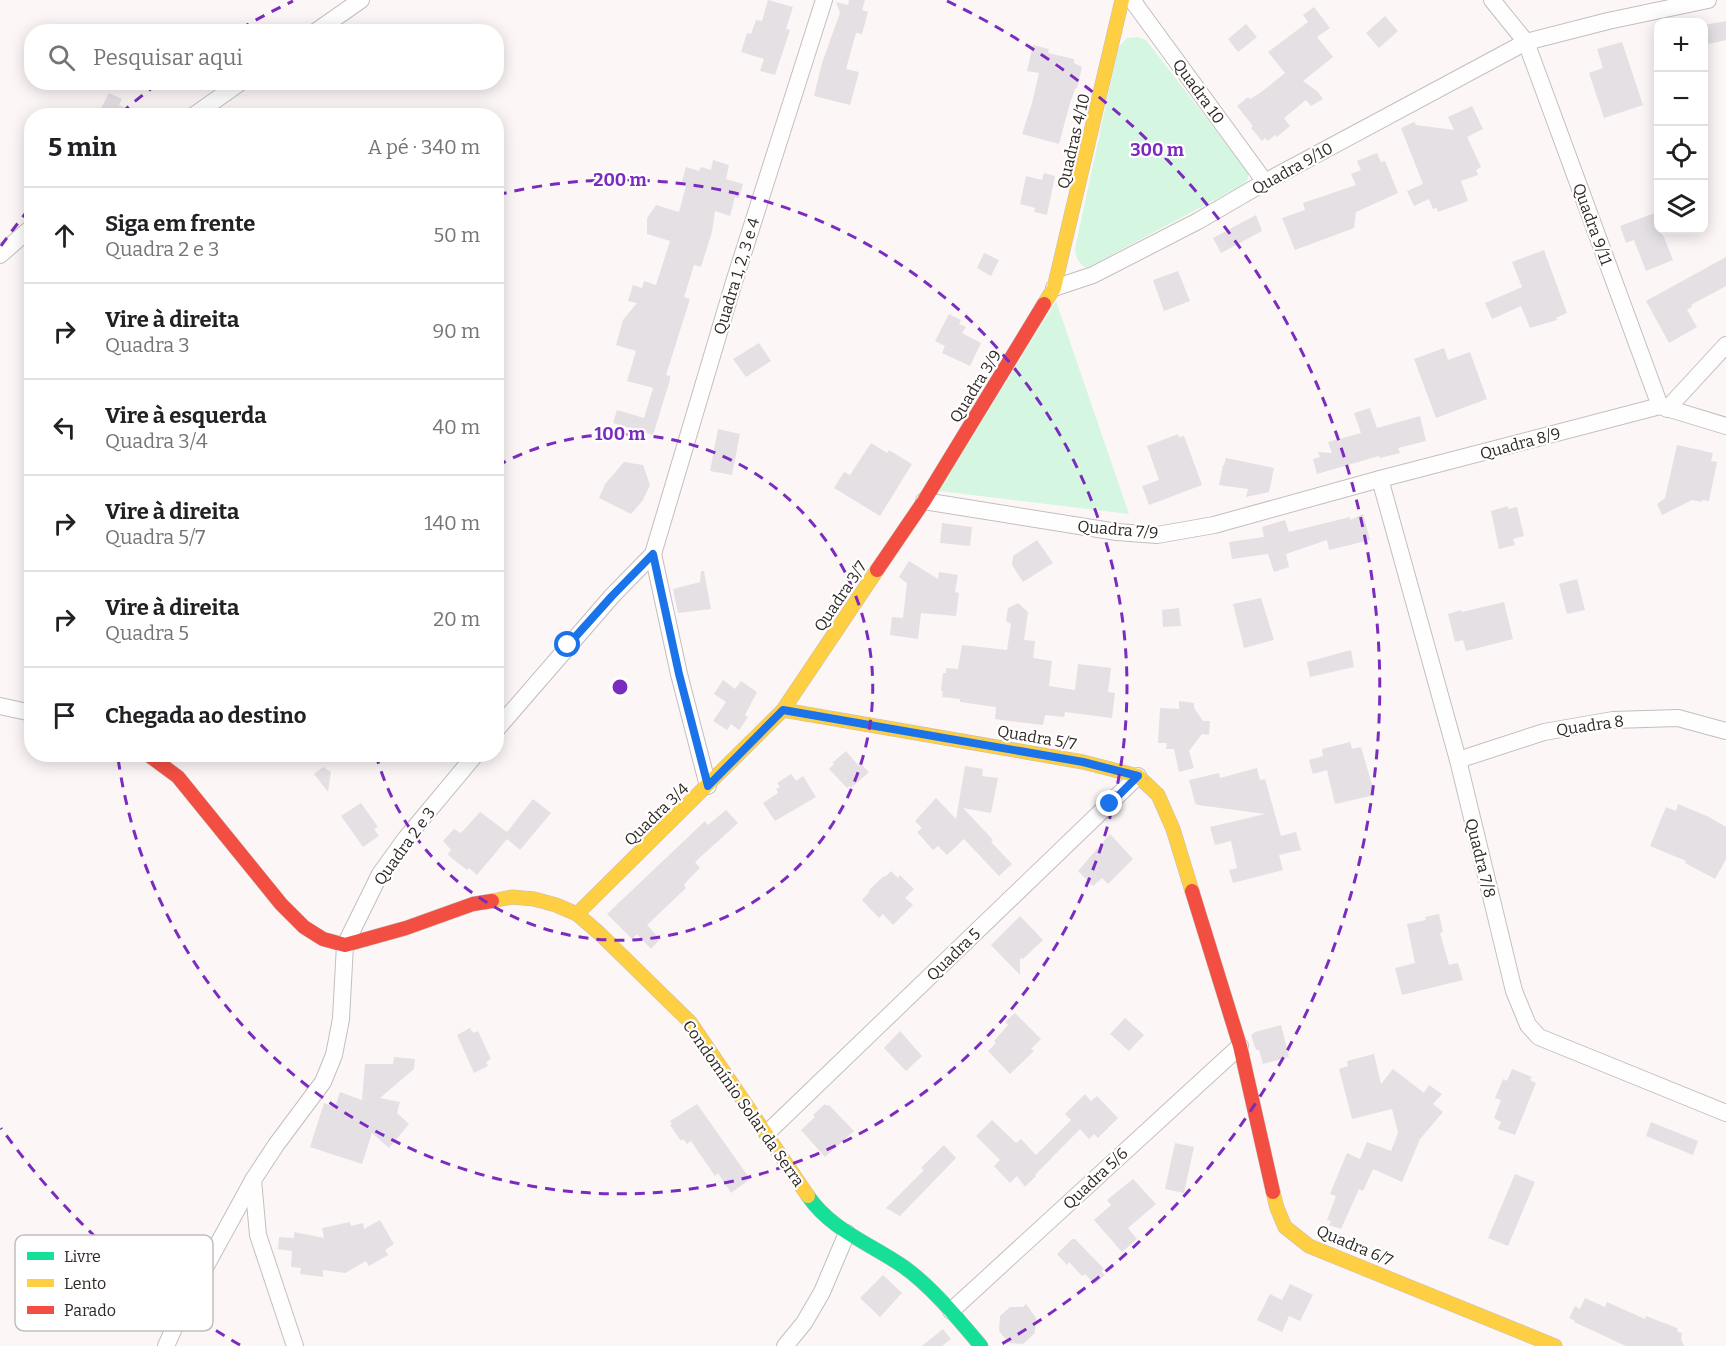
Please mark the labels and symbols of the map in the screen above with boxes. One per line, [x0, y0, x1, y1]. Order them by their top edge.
street label: Quadra 10 [1169, 55, 1228, 127]
street label: Quadras 4/10 [1053, 92, 1094, 191]
street label: Quadra 9/10 [1248, 138, 1336, 199]
text: 300 m [1130, 139, 1184, 161]
text: 200 m [593, 169, 647, 191]
street label: Quadra 9/11 [1569, 181, 1616, 268]
street label: Quadra 1, 2, 3 e 4 [710, 215, 763, 337]
street label: Quadra 3/9 [946, 346, 1005, 426]
text: 100 m [594, 423, 646, 445]
street label: Quadra 8/9 [1478, 424, 1562, 463]
street label: Quadra 7/9 [1077, 517, 1159, 542]
street label: Quadra 3/7 [810, 557, 871, 635]
route start [554, 631, 580, 657]
centre of rings [610, 677, 630, 697]
street label: Quadra 8 [1555, 711, 1625, 740]
street label: Quadra 5/7 [996, 721, 1078, 754]
street label: Quadra 3/4 [620, 779, 693, 850]
route end [1096, 790, 1122, 816]
street label: Quadra 2 e 3 [370, 804, 439, 889]
street label: Quadra 7/8 [1461, 816, 1500, 900]
street label: Quadra 5 [923, 924, 984, 985]
street label: Condomínio Solar da Serra [679, 1016, 809, 1190]
street label: Quadra 5/6 [1059, 1144, 1132, 1213]
street label: Quadra 6/7 [1314, 1221, 1396, 1270]
legend [15, 1235, 213, 1331]
text: Livre [64, 1247, 101, 1266]
text: Lento [64, 1274, 106, 1293]
text: Parado [64, 1301, 116, 1320]

